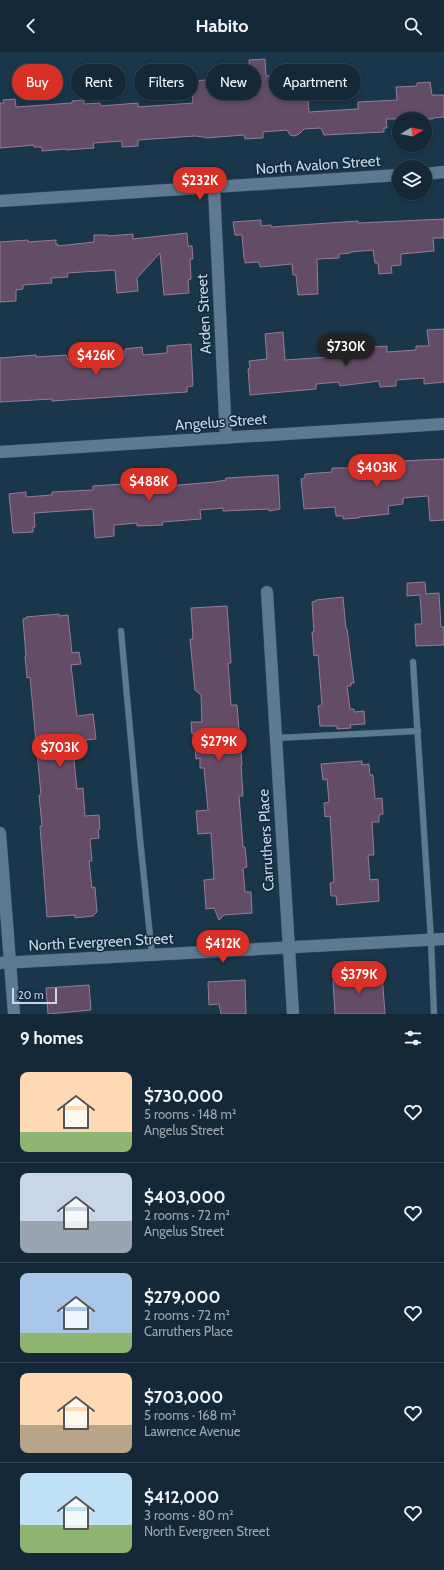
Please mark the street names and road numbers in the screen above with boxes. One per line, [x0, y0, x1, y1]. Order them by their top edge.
street label: North Avalon Street [255, 152, 381, 178]
street label: Arden Street [193, 274, 215, 354]
street label: Angelus Street [174, 410, 268, 434]
street label: Carruthers Place [254, 788, 278, 892]
street label: North Evergreen Street [28, 929, 174, 955]

